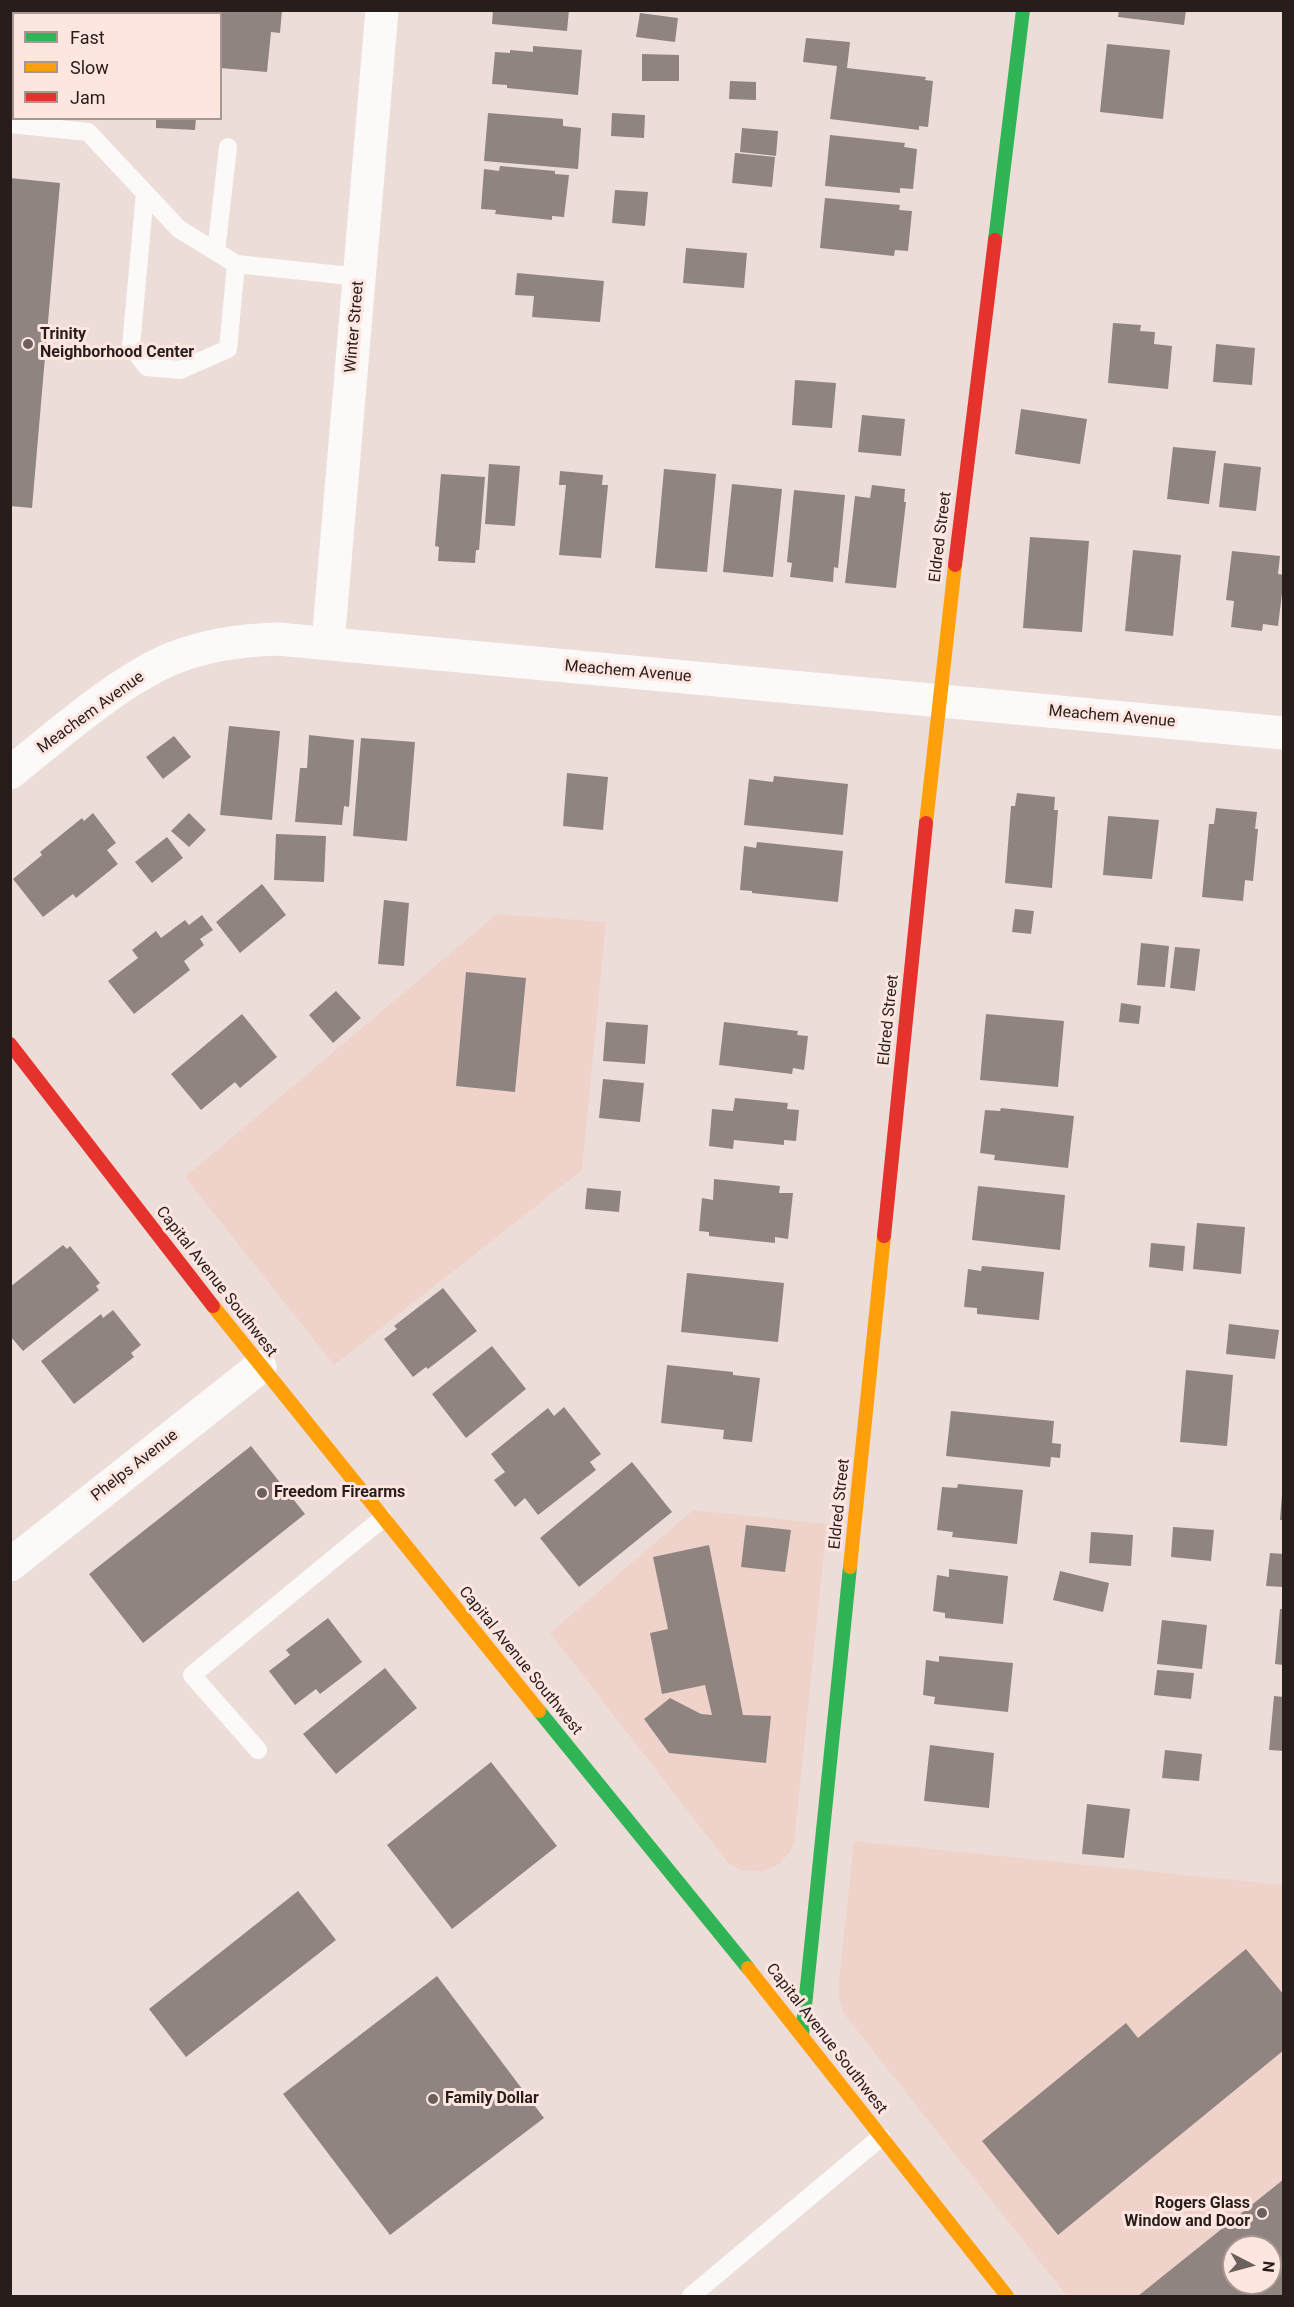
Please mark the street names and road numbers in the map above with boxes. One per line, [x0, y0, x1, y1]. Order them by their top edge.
street label: Winter Street [341, 280, 369, 374]
street label: Eldred Street [926, 491, 956, 583]
street label: Meachem Avenue [564, 657, 692, 687]
street label: Meachem Avenue [34, 668, 148, 758]
street label: Meachem Avenue [1048, 702, 1176, 732]
street label: Eldred Street [875, 974, 903, 1066]
street label: Capital Avenue Southwest [151, 1203, 281, 1361]
street label: Phelps Avenue [88, 1426, 182, 1506]
street label: Eldred Street [826, 1458, 854, 1550]
street label: Capital Avenue Southwest [454, 1583, 586, 1739]
street label: Capital Avenue Southwest [761, 1960, 891, 2118]

